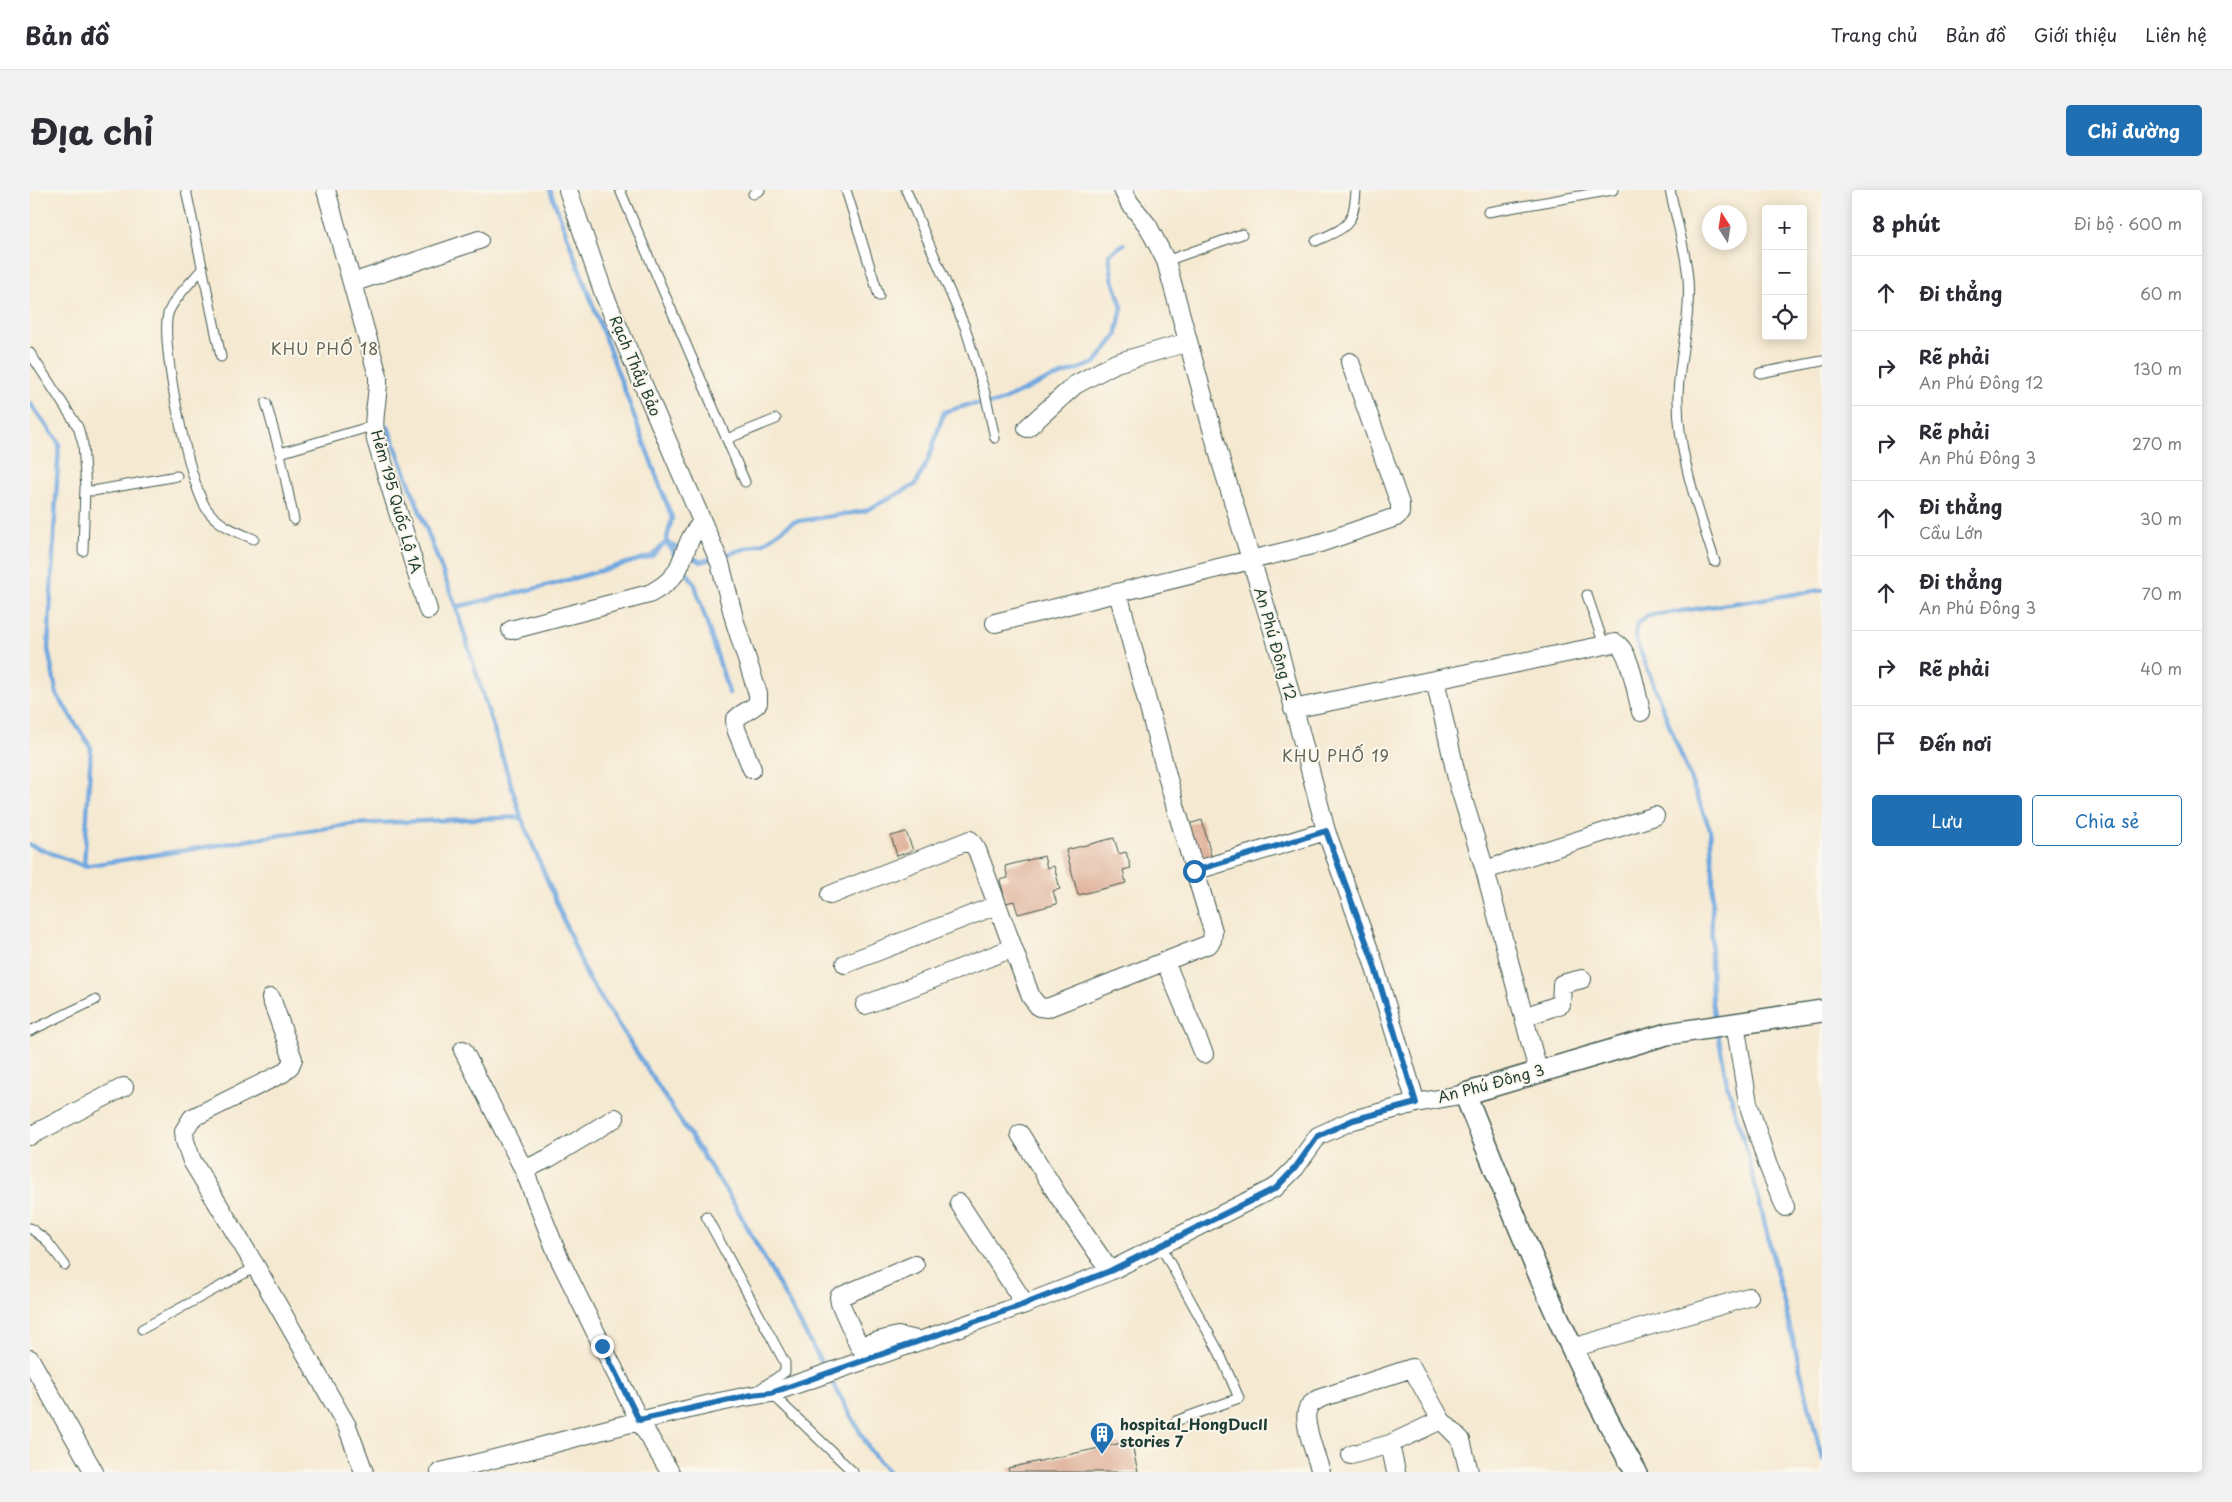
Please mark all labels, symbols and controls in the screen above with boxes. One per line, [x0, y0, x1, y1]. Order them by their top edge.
text: Bản đồ [25, 17, 109, 53]
text: Trang chủ [1831, 21, 1918, 48]
text: Bản đồ [1946, 21, 2006, 48]
text: Giới thiệu [2034, 21, 2117, 48]
text: Liên hệ [2145, 21, 2207, 48]
text: Địa chỉ [30, 104, 153, 157]
button: Chỉ đường [2066, 105, 2202, 156]
north arrow [1702, 205, 1747, 250]
map controls [1762, 205, 1807, 340]
button: + [1762, 205, 1807, 250]
text: 8 phút [1872, 207, 1941, 239]
text: Đi bộ · 600 m [2074, 211, 2182, 235]
button: − [1762, 250, 1807, 295]
icon: ahead [1872, 279, 1900, 307]
text: Đi thẳng [1919, 279, 2002, 307]
text: 60 m [2140, 281, 2182, 305]
button: locate [1762, 295, 1807, 340]
street label: Rạch Thầy Bảo [605, 311, 668, 419]
district label: KHU PHỐ 18 [271, 336, 379, 360]
text: Rẽ phải [1919, 342, 1990, 370]
icon: right [1872, 354, 1900, 382]
text: 130 m [2134, 356, 2182, 380]
text: An Phú Đông 12 [1919, 370, 2044, 394]
text: Rẽ phải [1919, 417, 1990, 445]
street label: Hẻm 195 Quốc Lộ 1A [366, 427, 429, 576]
icon: right [1872, 429, 1900, 457]
text: 270 m [2132, 431, 2182, 455]
text: An Phú Đông 3 [1919, 445, 2036, 469]
text: Đi thẳng [1919, 492, 2002, 520]
icon: ahead [1872, 504, 1900, 532]
text: 30 m [2140, 506, 2182, 530]
text: Cầu Lớn [1919, 520, 1983, 544]
text: Đi thẳng [1919, 567, 2002, 595]
icon: ahead [1872, 579, 1900, 607]
text: 70 m [2142, 581, 2182, 605]
street label: An Phú Đông 12 [1249, 584, 1304, 703]
text: An Phú Đông 3 [1919, 595, 2036, 619]
icon: right [1872, 654, 1900, 682]
text: Rẽ phải [1919, 654, 1990, 682]
text: 40 m [2140, 656, 2182, 680]
icon: arrive [1872, 729, 1900, 757]
text: Đến nơi [1919, 729, 1992, 757]
district label: KHU PHỐ 19 [1282, 743, 1390, 767]
button: Lưu [1872, 795, 2022, 846]
button: Chia sẻ [2032, 795, 2182, 846]
route start [1183, 860, 1206, 883]
street label: An Phú Đông 3 [1435, 1057, 1547, 1108]
route end [591, 1335, 614, 1358]
place label: hospital_HongDucII stories 7 [1120, 1412, 1268, 1452]
building icon: hospital_HongDucII stories 7 [1089, 1421, 1115, 1455]

